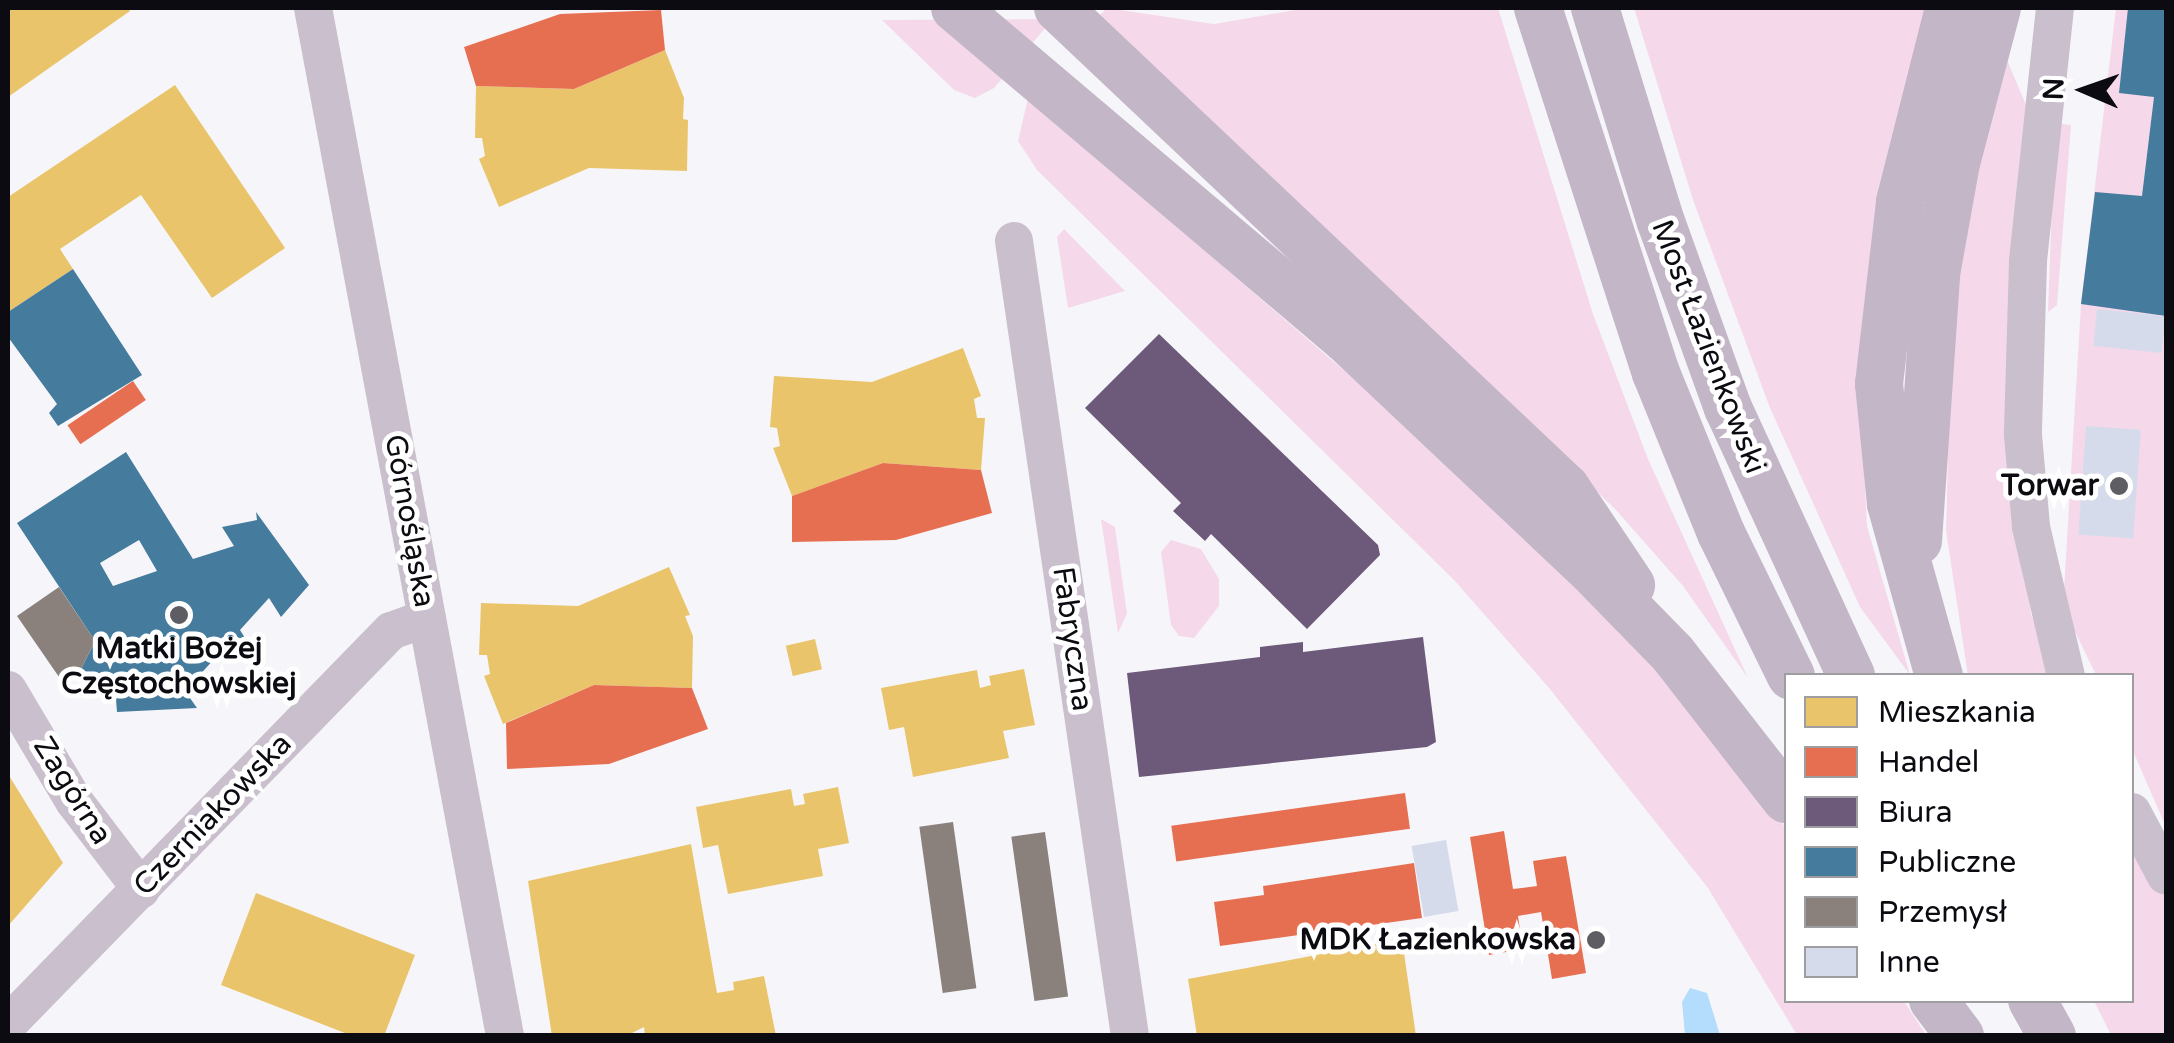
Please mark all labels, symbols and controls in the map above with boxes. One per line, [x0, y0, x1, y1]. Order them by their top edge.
north arrow [2034, 40, 2134, 140]
text: N [2037, 77, 2071, 101]
street label: Most Łazienkowski [1643, 215, 1773, 479]
street label: Górnośląska [376, 432, 442, 610]
place label: Torwar [2001, 468, 2099, 504]
marker: Torwar [2108, 475, 2130, 497]
street label: Fabryczna [1044, 565, 1100, 713]
marker: Matki Bożej Częstochowskiej [168, 604, 190, 626]
place label: Matki Bożej Częstochowskiej [61, 631, 297, 702]
legend [1784, 673, 2134, 1003]
text: Mieszkania [1878, 694, 2036, 731]
street label: Czerniakowska [126, 726, 300, 904]
street label: Zagórna [25, 731, 119, 851]
text: Handel [1878, 744, 1979, 781]
text: Biura [1878, 794, 1953, 831]
text: Publiczne [1878, 844, 2016, 881]
text: Przemysł [1878, 894, 2007, 931]
place label: MDK Łazienkowska [1299, 922, 1576, 958]
marker: MDK Łazienkowska [1585, 929, 1607, 951]
text: Inne [1878, 944, 1940, 981]

